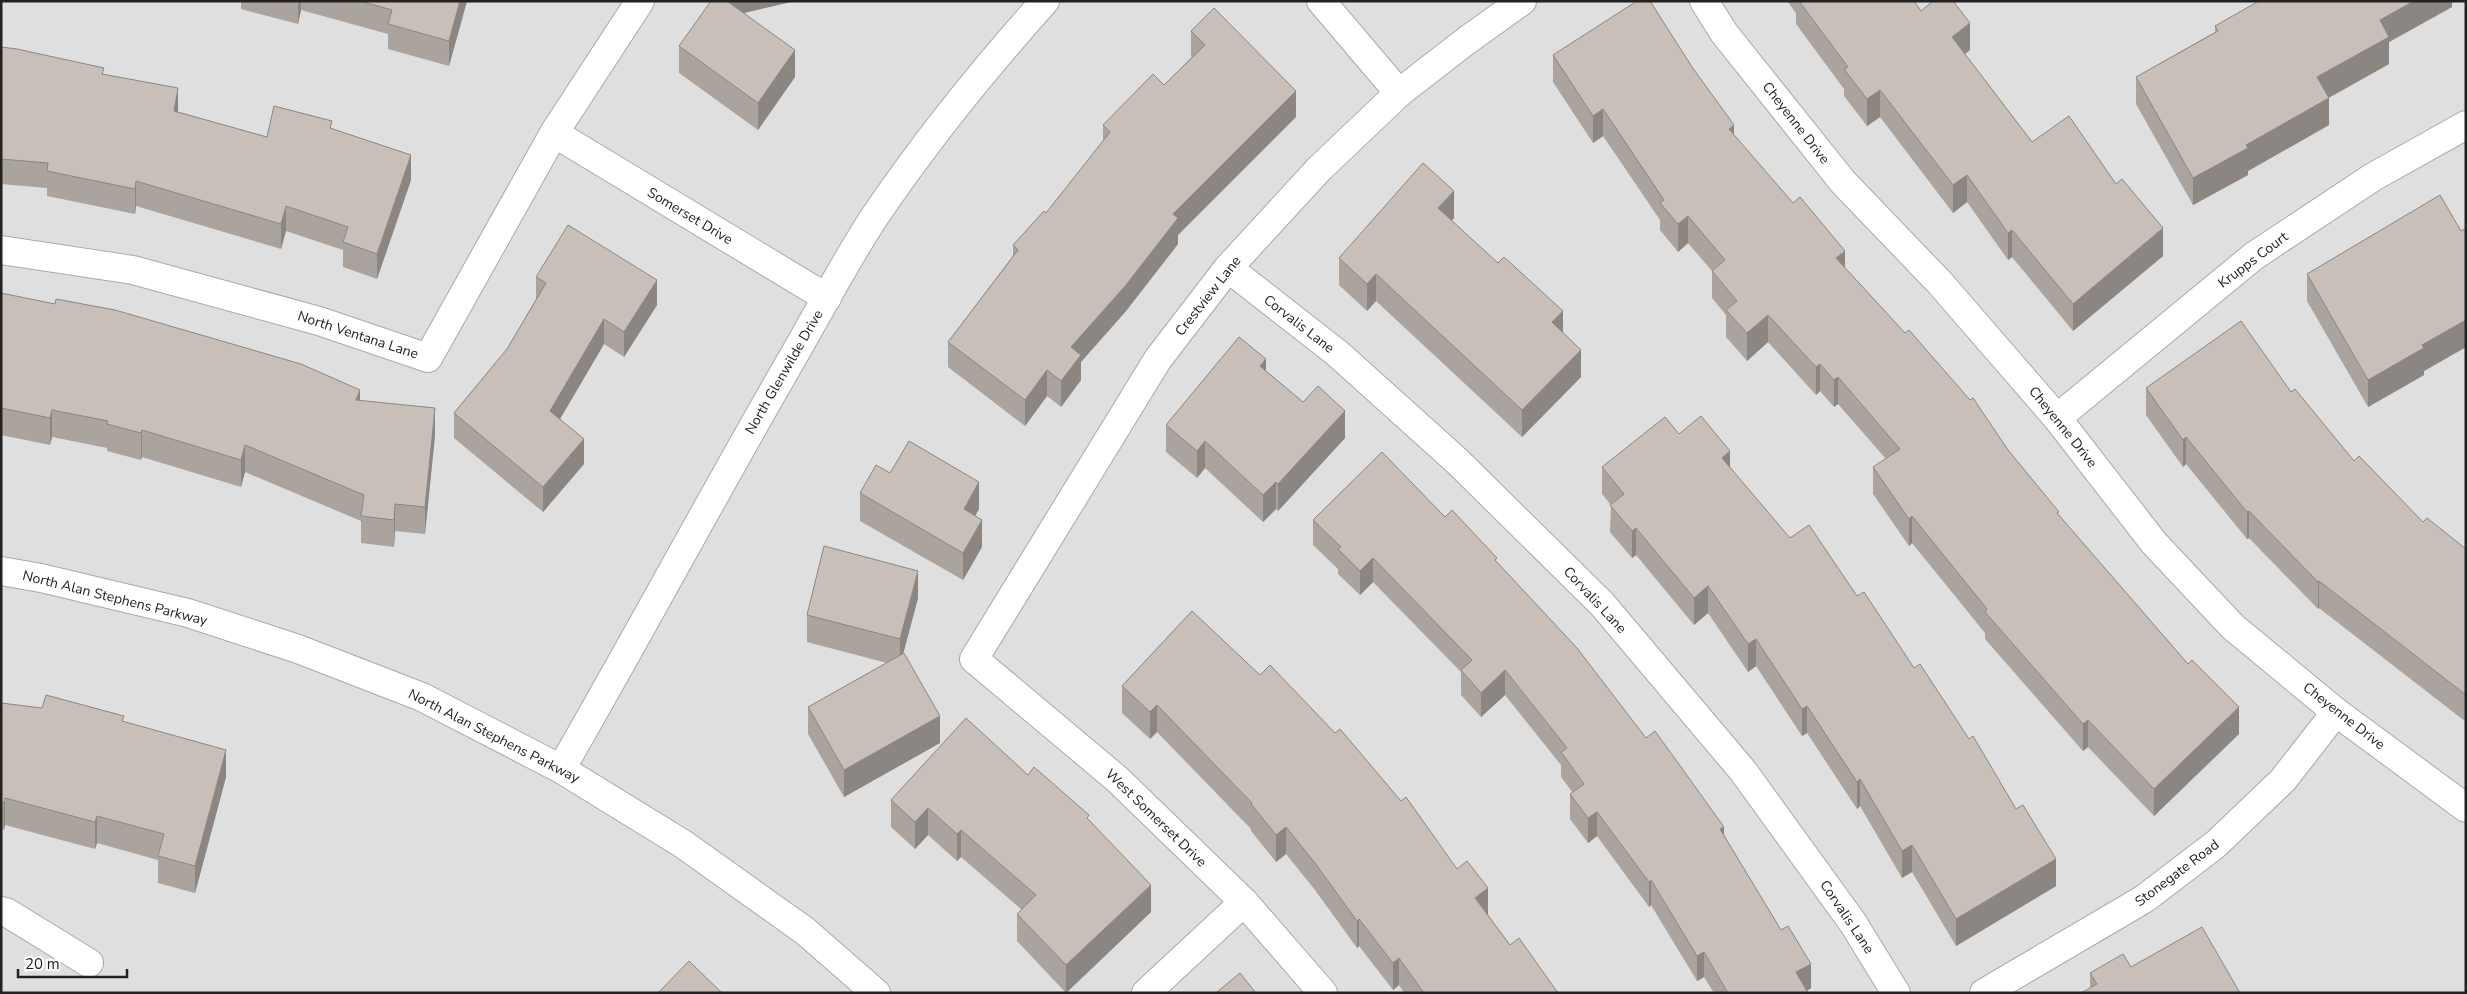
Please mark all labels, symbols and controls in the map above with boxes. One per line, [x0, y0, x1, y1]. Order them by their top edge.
street label: Cheyenne Drive [1758, 78, 1834, 168]
street label: Somerset Drive [644, 183, 736, 249]
street label: Krupps Court [2214, 227, 2292, 293]
street label: Crestview Lane [1171, 252, 1245, 340]
street label: Corvalis Lane [1260, 290, 1338, 358]
street label: North Glenwilde Drive [741, 306, 827, 438]
street label: North Ventana Lane [295, 307, 421, 363]
street label: Cheyenne Drive [2024, 382, 2102, 472]
street label: Corvalis Lane [1559, 563, 1631, 637]
street label: North Alan Stephens Parkway [21, 566, 210, 630]
street label: Cheyenne Drive [2299, 678, 2389, 754]
street label: North Alan Stephens Parkway [405, 684, 584, 788]
street label: West Somerset Drive [1101, 765, 1211, 871]
street label: Stonegate Road [2131, 835, 2223, 911]
street label: Corvalis Lane [1815, 877, 1879, 957]
scale bar [18, 946, 126, 978]
text: 20 m [25, 954, 60, 974]

